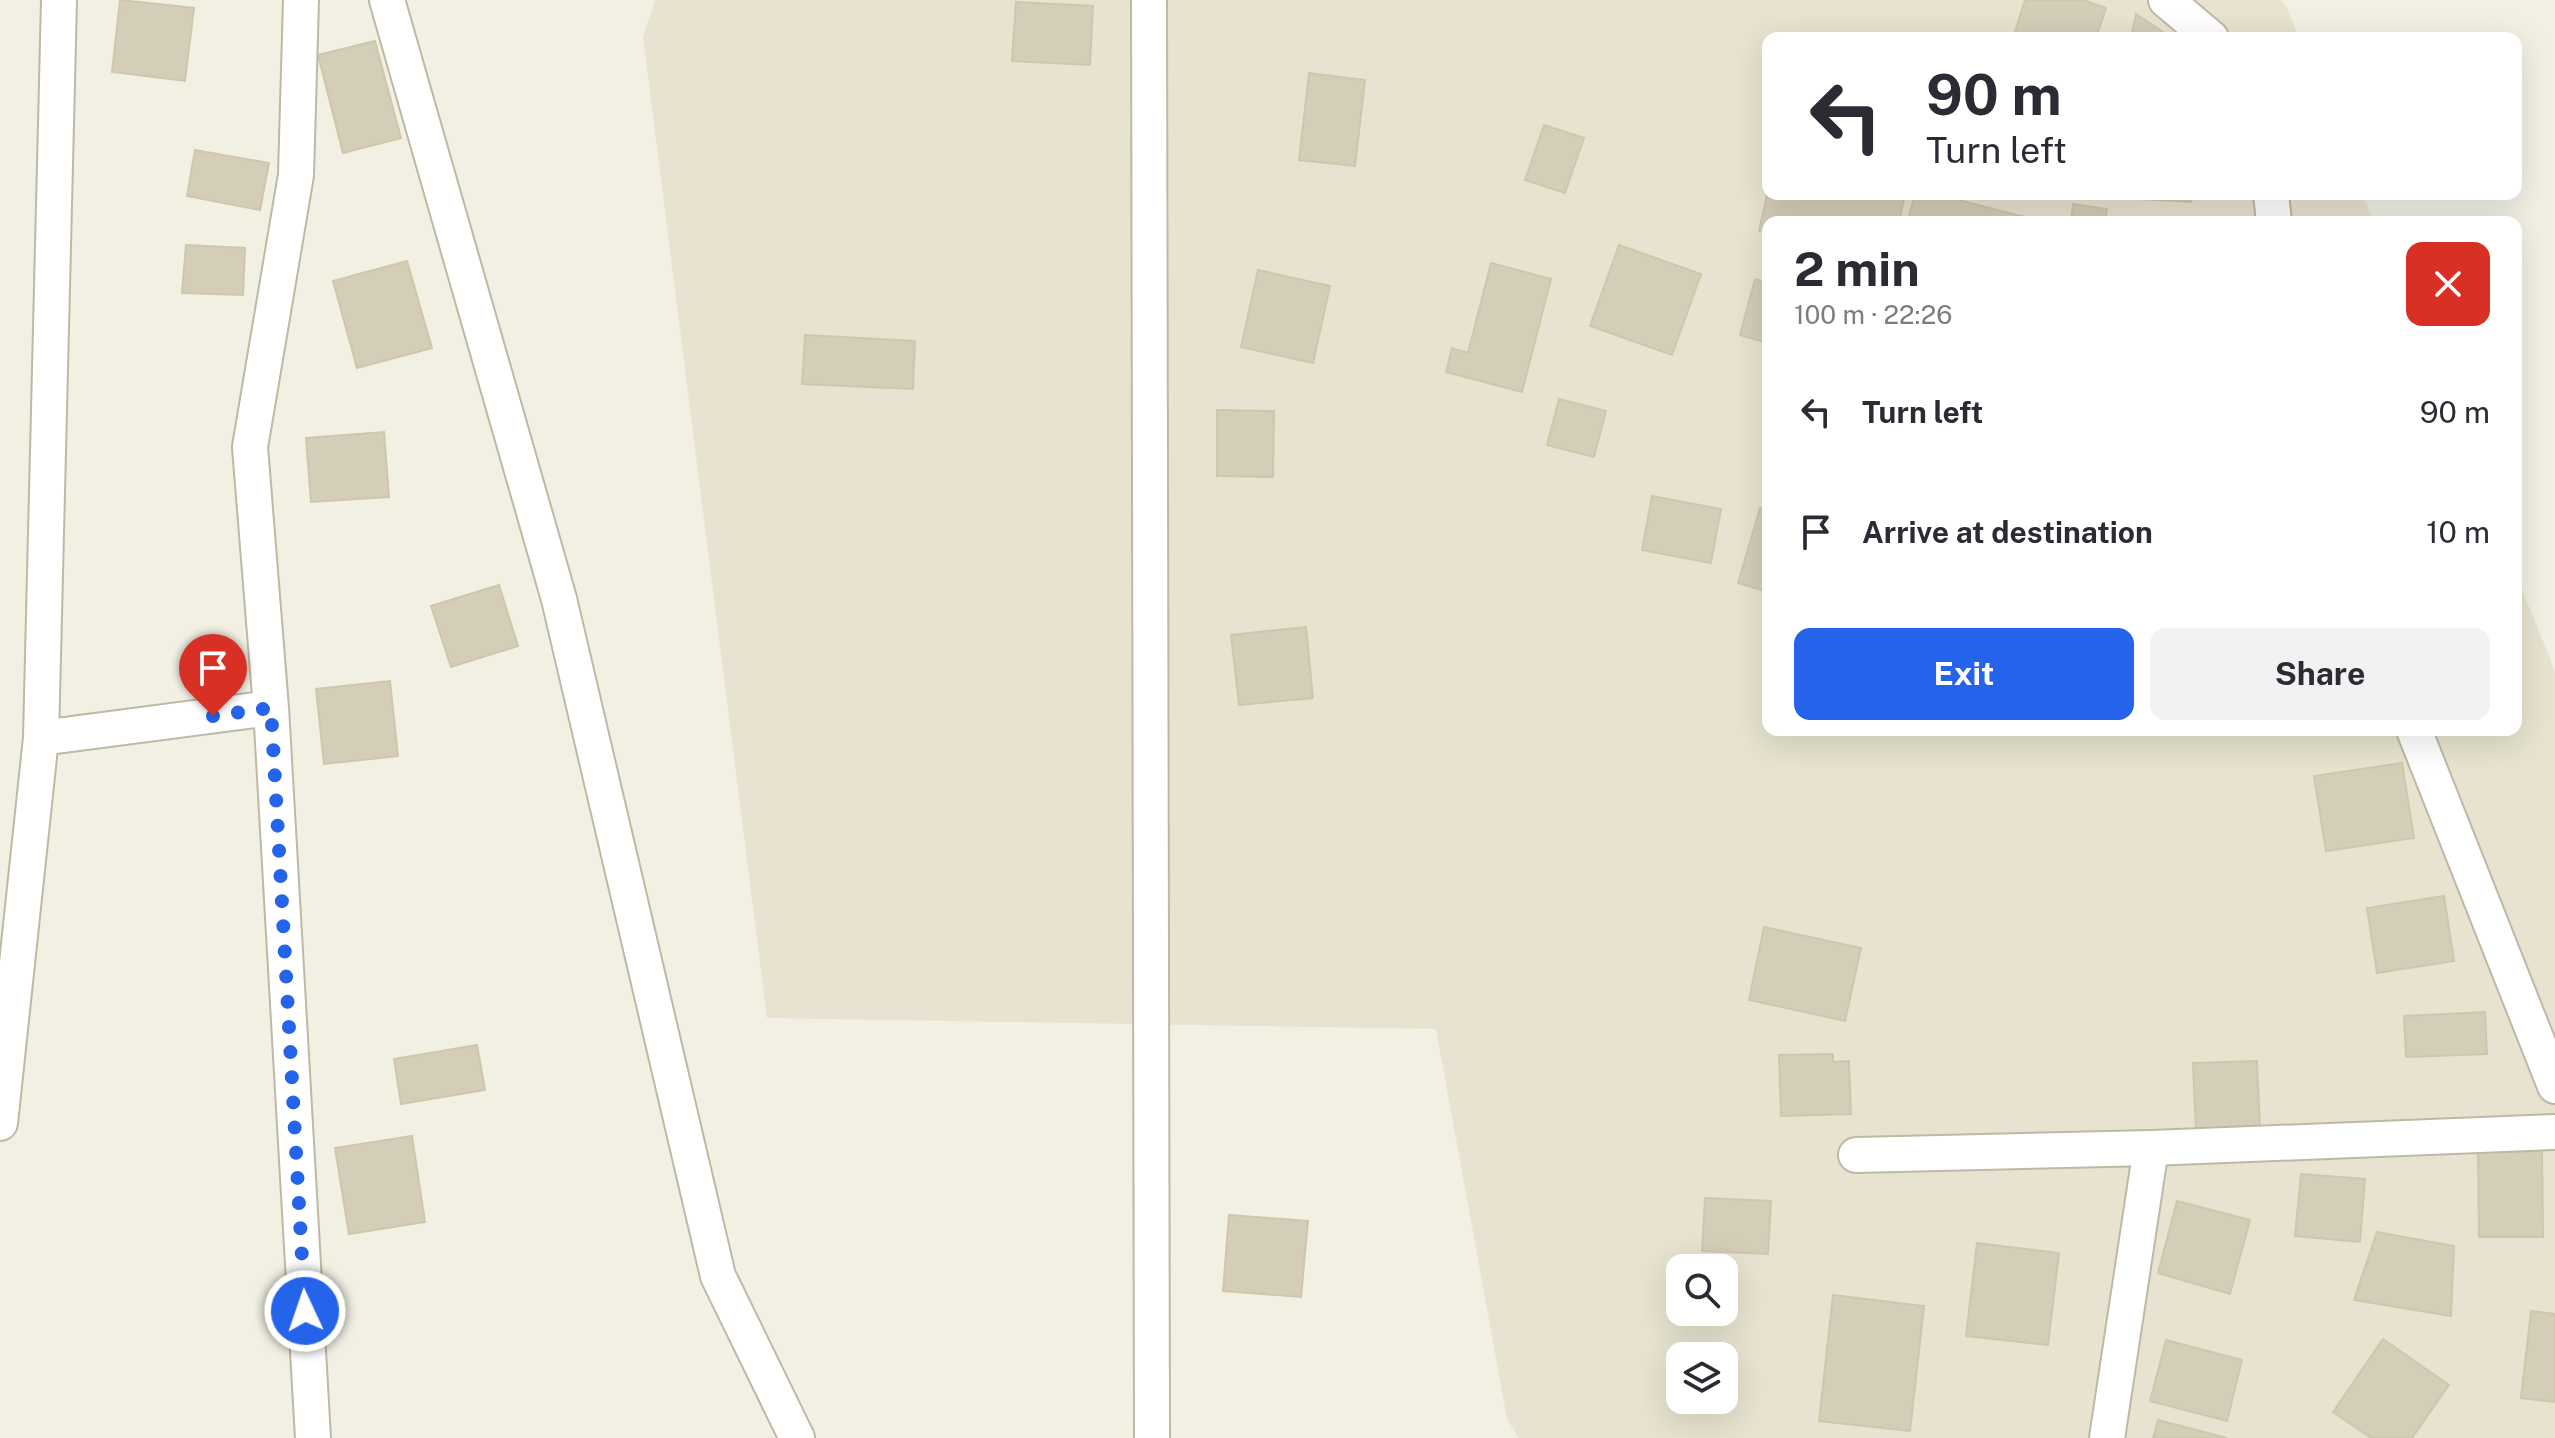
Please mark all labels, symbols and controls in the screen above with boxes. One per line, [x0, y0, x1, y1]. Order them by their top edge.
text: 90 m [1926, 62, 2062, 128]
icon: left [1794, 64, 1898, 168]
text: Turn left [1926, 129, 2067, 171]
text: 2 min [1794, 240, 1920, 297]
button: close [2406, 242, 2490, 326]
text: 100 m · 22:26 [1794, 299, 1953, 330]
icon: left [1794, 390, 1838, 434]
text: Turn left [1862, 394, 1983, 430]
text: 90 m [2420, 394, 2490, 430]
icon: arrive [1794, 510, 1838, 554]
text: Arrive at destination [1862, 514, 2153, 550]
text: 10 m [2426, 514, 2490, 550]
button: Exit [1794, 628, 2134, 720]
button: Share [2150, 628, 2490, 720]
pin [179, 634, 247, 716]
icon: arrive [191, 646, 235, 690]
map controls [1666, 1254, 1738, 1414]
button: search [1666, 1254, 1738, 1326]
position arrow [263, 1269, 347, 1353]
button: layers [1666, 1342, 1738, 1414]

